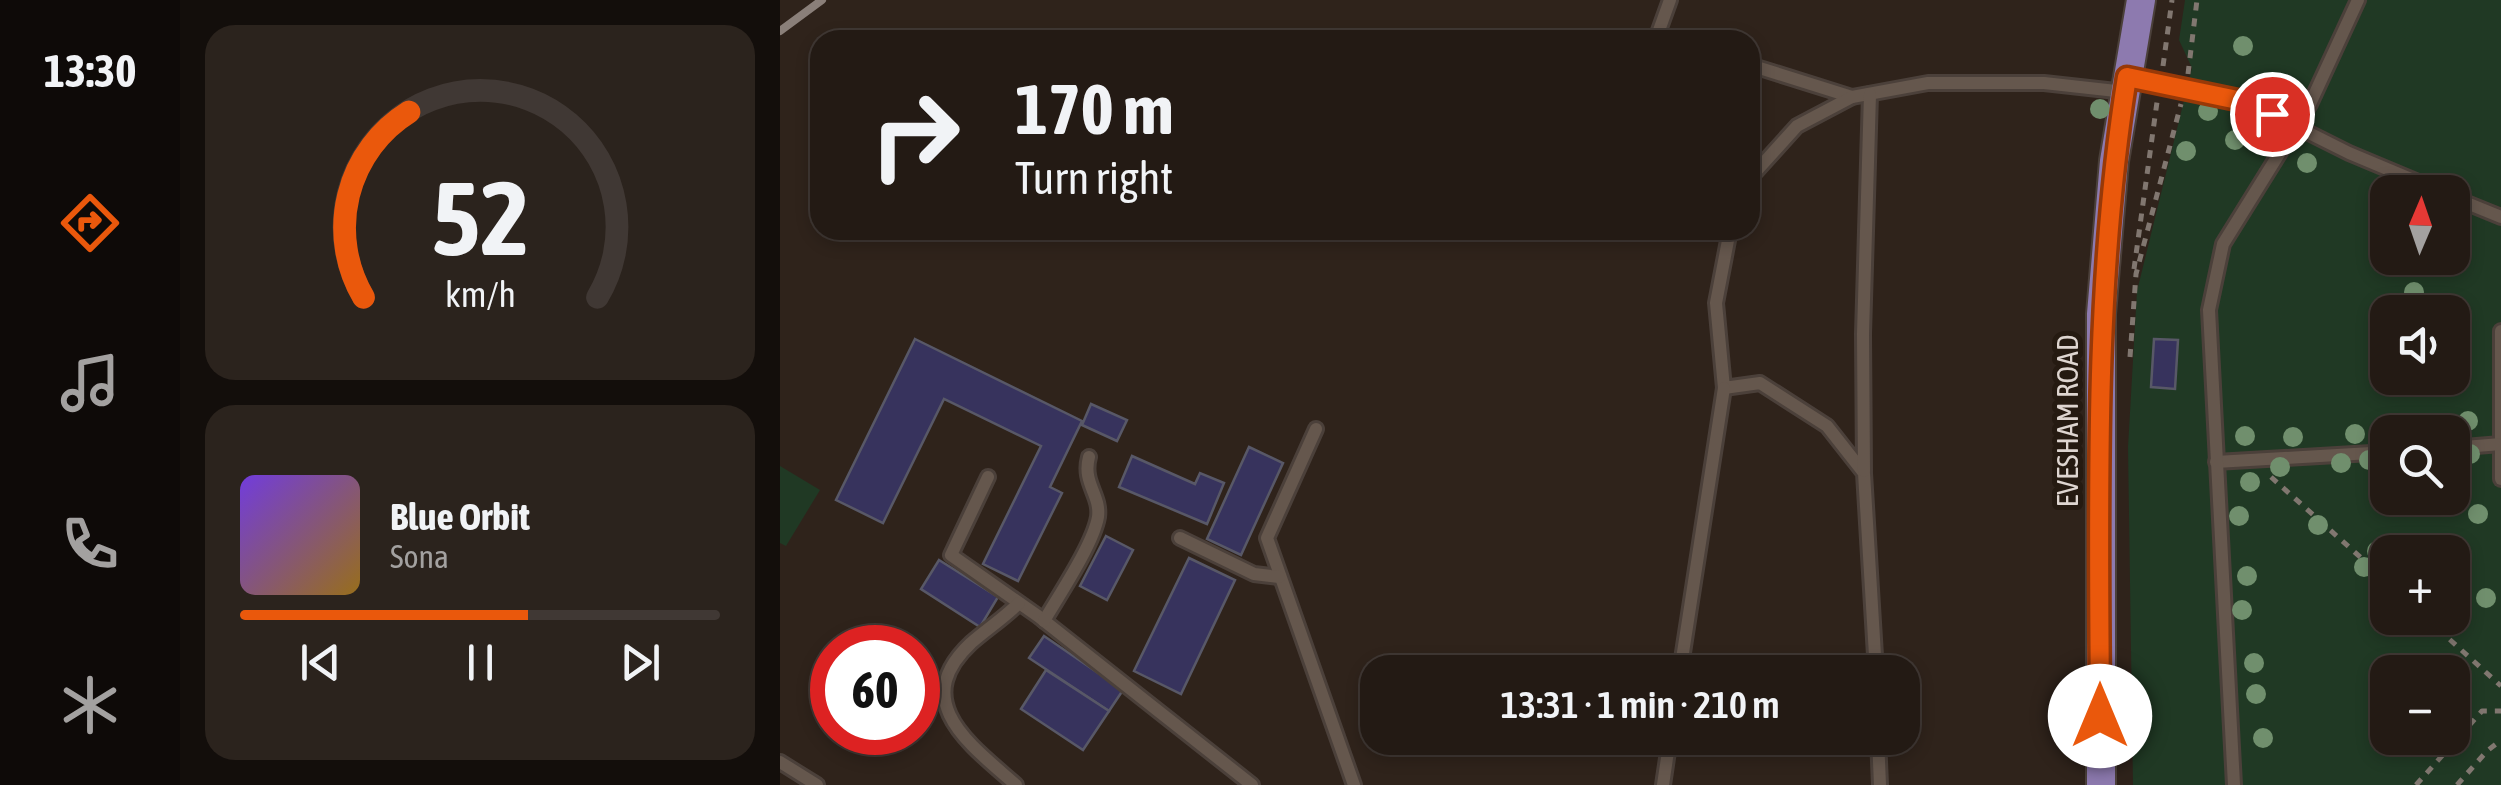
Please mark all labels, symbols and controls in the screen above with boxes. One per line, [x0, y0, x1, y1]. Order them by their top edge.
text: 13:30 [44, 45, 136, 97]
text: 170 m [1015, 69, 1174, 149]
icon: right [850, 70, 980, 200]
pin [2230, 72, 2315, 157]
icon: arrive [2245, 87, 2300, 142]
text: Turn right [1015, 152, 1173, 204]
text: 52 [431, 158, 529, 277]
north arrow [2370, 175, 2470, 275]
map controls [2370, 175, 2470, 755]
icon: directions [55, 188, 125, 258]
text: km/h [445, 274, 515, 315]
button: sound [2370, 295, 2470, 395]
street label: EVESHAM ROAD [2050, 335, 2084, 507]
icon: music [55, 348, 125, 418]
button: search [2370, 415, 2470, 515]
text: Blue Orbit [390, 495, 530, 538]
icon: phone [55, 509, 125, 579]
button: + [2370, 535, 2470, 635]
text: Sona [390, 538, 449, 575]
speed limit sign: 60 [810, 625, 940, 755]
icon: previous [293, 635, 348, 690]
icon: pause [453, 635, 508, 690]
icon: next [613, 635, 668, 690]
button: − [2370, 655, 2470, 755]
position arrow [2048, 664, 2152, 768]
icon: climate [55, 670, 125, 740]
text: 13:31 · 1 min · 210 m [1500, 683, 1780, 726]

